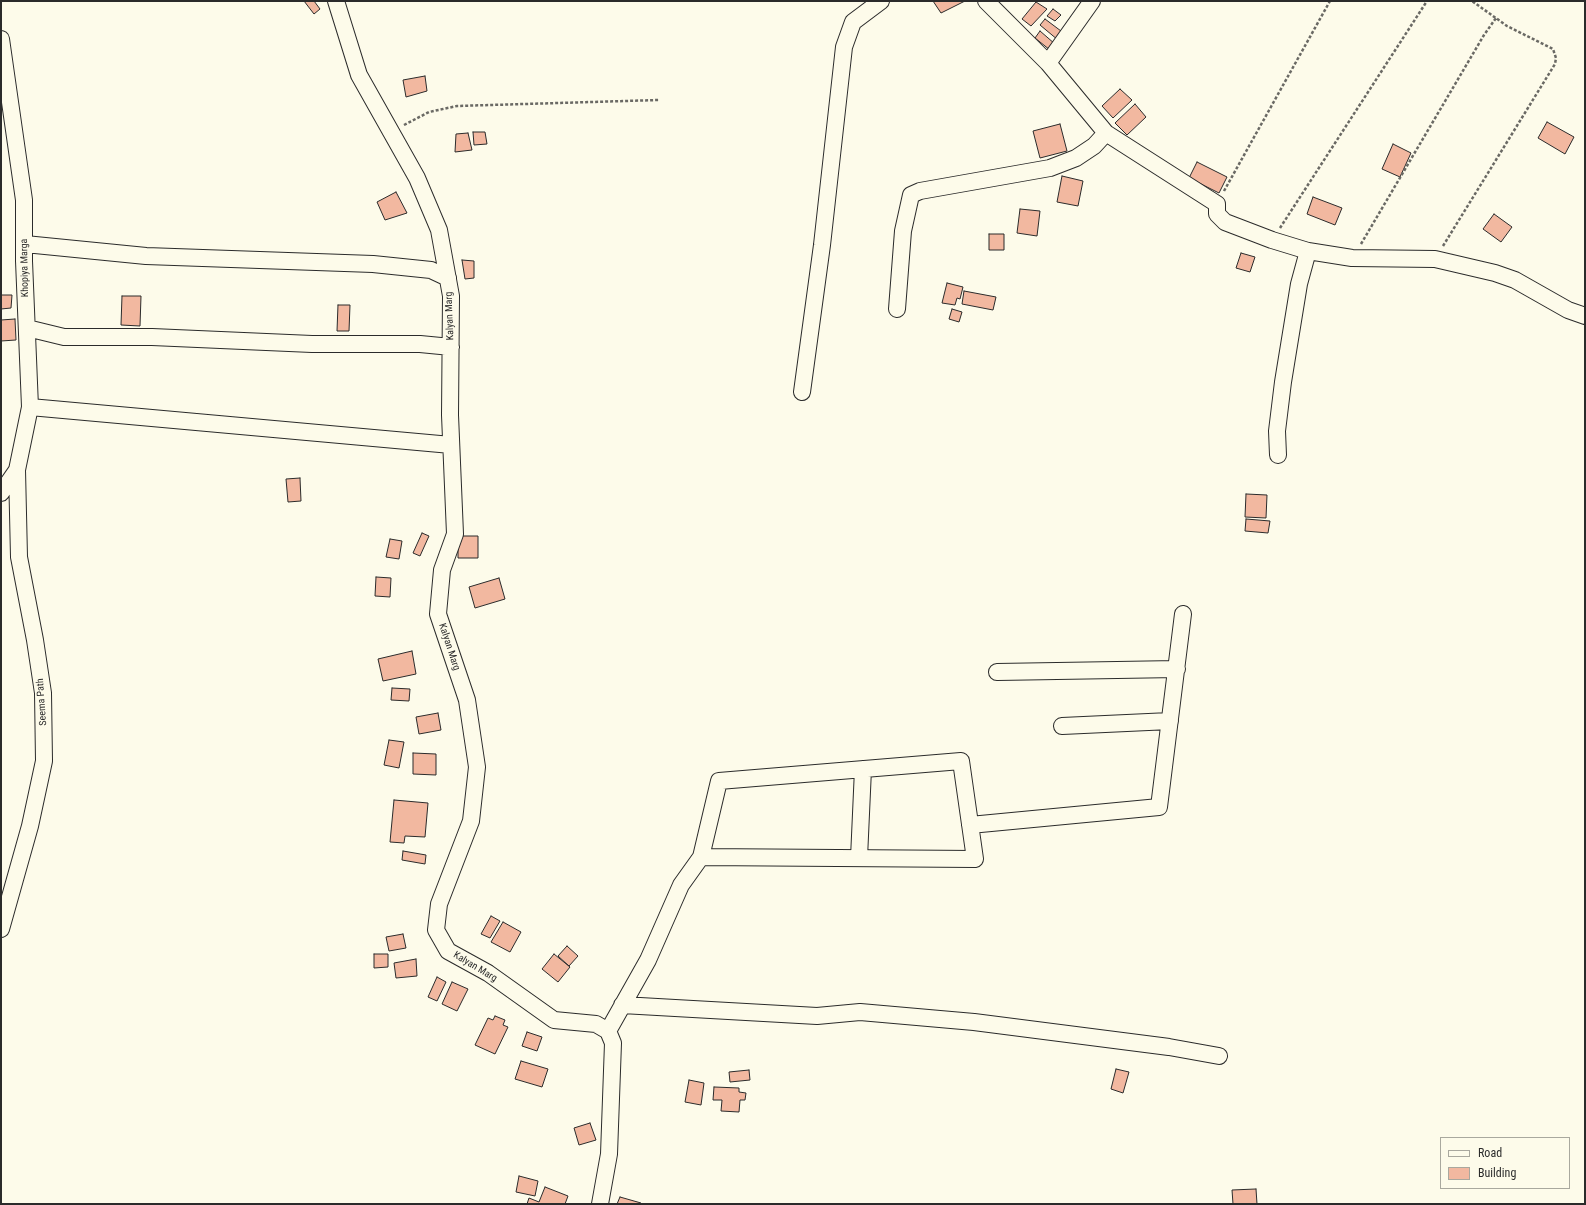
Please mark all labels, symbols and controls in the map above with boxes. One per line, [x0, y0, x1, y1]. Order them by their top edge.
street label: Khopiya Marga [18, 239, 32, 297]
street label: Kalyan Marg [443, 291, 457, 341]
street label: Kalyan Marg [436, 622, 462, 672]
street label: Seema Path [34, 678, 50, 726]
street label: Kalyan Marg [451, 949, 499, 985]
legend [1440, 1137, 1570, 1189]
text: Road [1478, 1146, 1502, 1160]
text: Building [1478, 1166, 1516, 1180]

